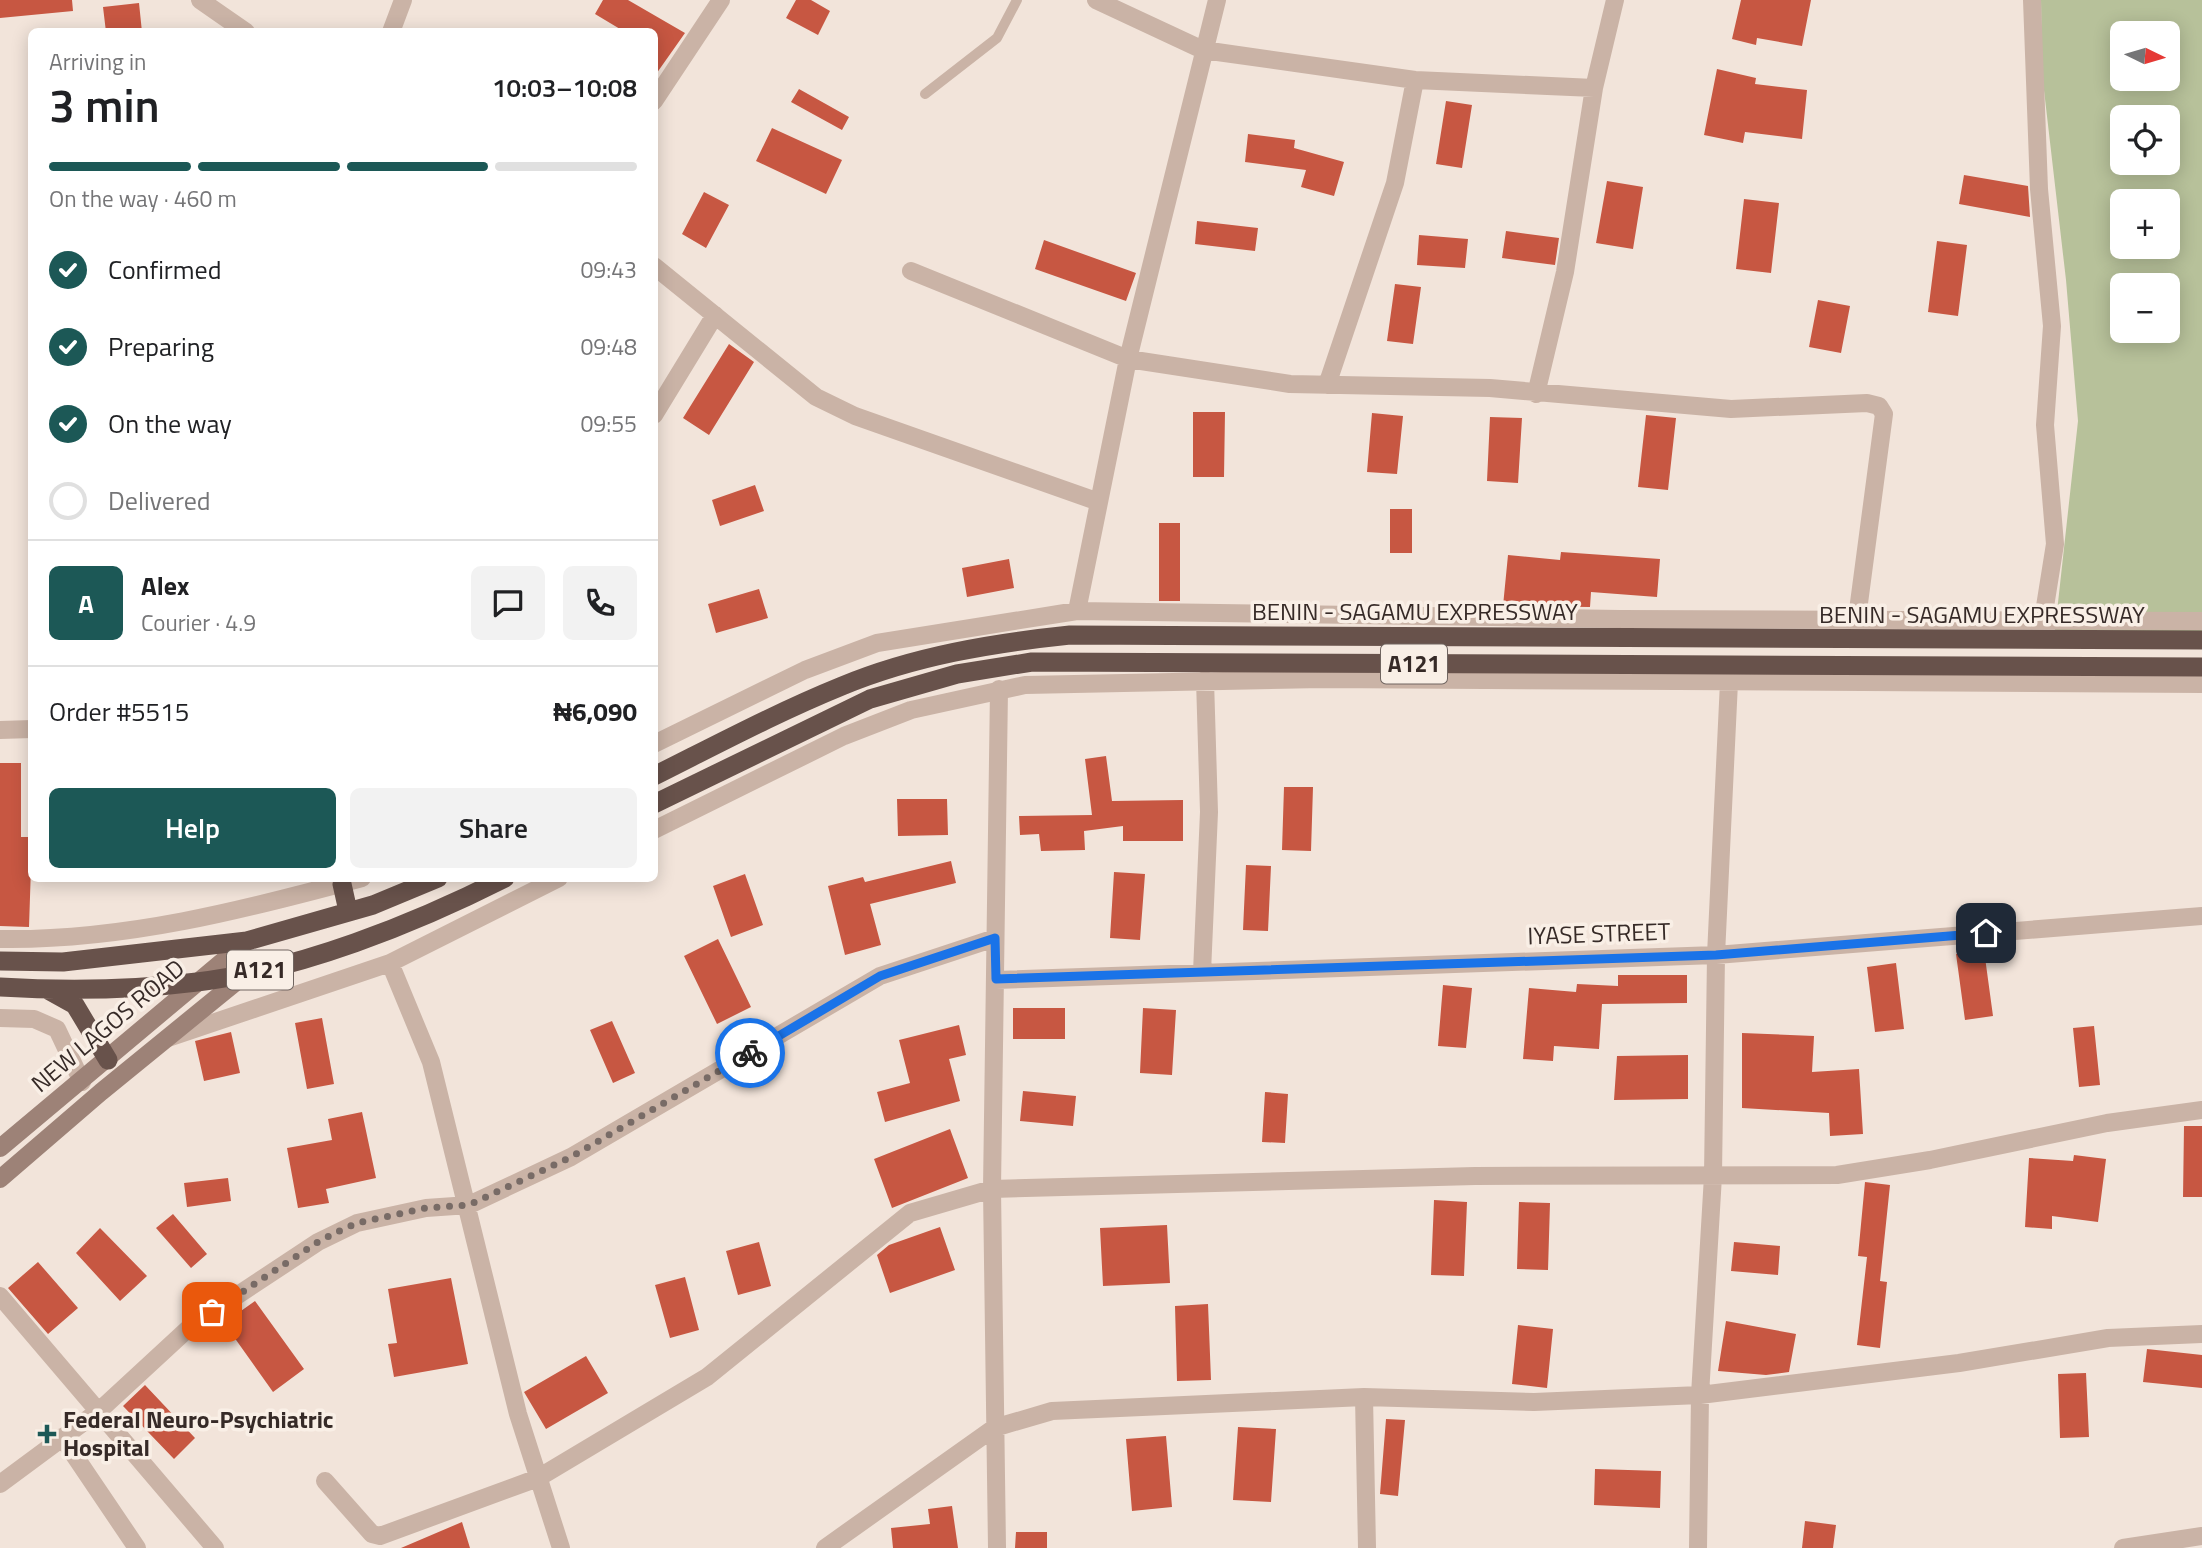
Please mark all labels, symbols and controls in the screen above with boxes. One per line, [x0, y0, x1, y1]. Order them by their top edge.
north arrow [2110, 21, 2180, 91]
map controls [2110, 21, 2180, 343]
text: Arriving in [49, 44, 146, 79]
text: 10:03–10:08 [492, 68, 637, 107]
text: 3 min [49, 70, 160, 140]
button: locate [2110, 105, 2180, 175]
text: On the way · 460 m [49, 181, 237, 216]
button: + [2110, 189, 2180, 259]
text: Confirmed [108, 250, 222, 289]
icon: check [49, 251, 87, 289]
text: 09:43 [580, 252, 637, 287]
button: − [2110, 273, 2180, 343]
text: Preparing [108, 327, 214, 366]
icon: check [49, 328, 87, 366]
text: 09:48 [580, 329, 637, 364]
text: On the way [108, 404, 232, 443]
icon: check [49, 405, 87, 443]
text: 09:55 [580, 406, 637, 441]
text: Delivered [108, 481, 211, 520]
text: Alex [141, 566, 189, 605]
button: chat [471, 566, 545, 640]
button: phone [563, 566, 637, 640]
text: A [78, 584, 94, 623]
street label: BENIN - SAGAMU EXPRESSWAY [1252, 593, 1578, 629]
street label: BENIN - SAGAMU EXPRESSWAY [1819, 596, 2145, 632]
text: Courier · 4.9 [141, 605, 256, 640]
road number: A121 [1381, 644, 1447, 684]
text: Order #5515 [49, 692, 189, 731]
text: ₦6,090 [553, 692, 637, 731]
button: Help [49, 788, 336, 868]
button: Share [350, 788, 637, 868]
pin [1956, 903, 2016, 963]
street label: IYASE STREET [1527, 913, 1671, 953]
icon: home [1967, 914, 2005, 952]
street label: NEW LAGOS ROAD [23, 950, 192, 1100]
road number: A121 [227, 951, 293, 990]
courier [715, 1018, 785, 1088]
icon: bike [731, 1034, 769, 1072]
pin [182, 1282, 242, 1342]
icon: bag [193, 1293, 231, 1331]
place label: Federal Neuro-Psychiatric Hospital [63, 1401, 334, 1465]
marker: Federal Neuro-Psychiatric Hospital [37, 1424, 57, 1444]

